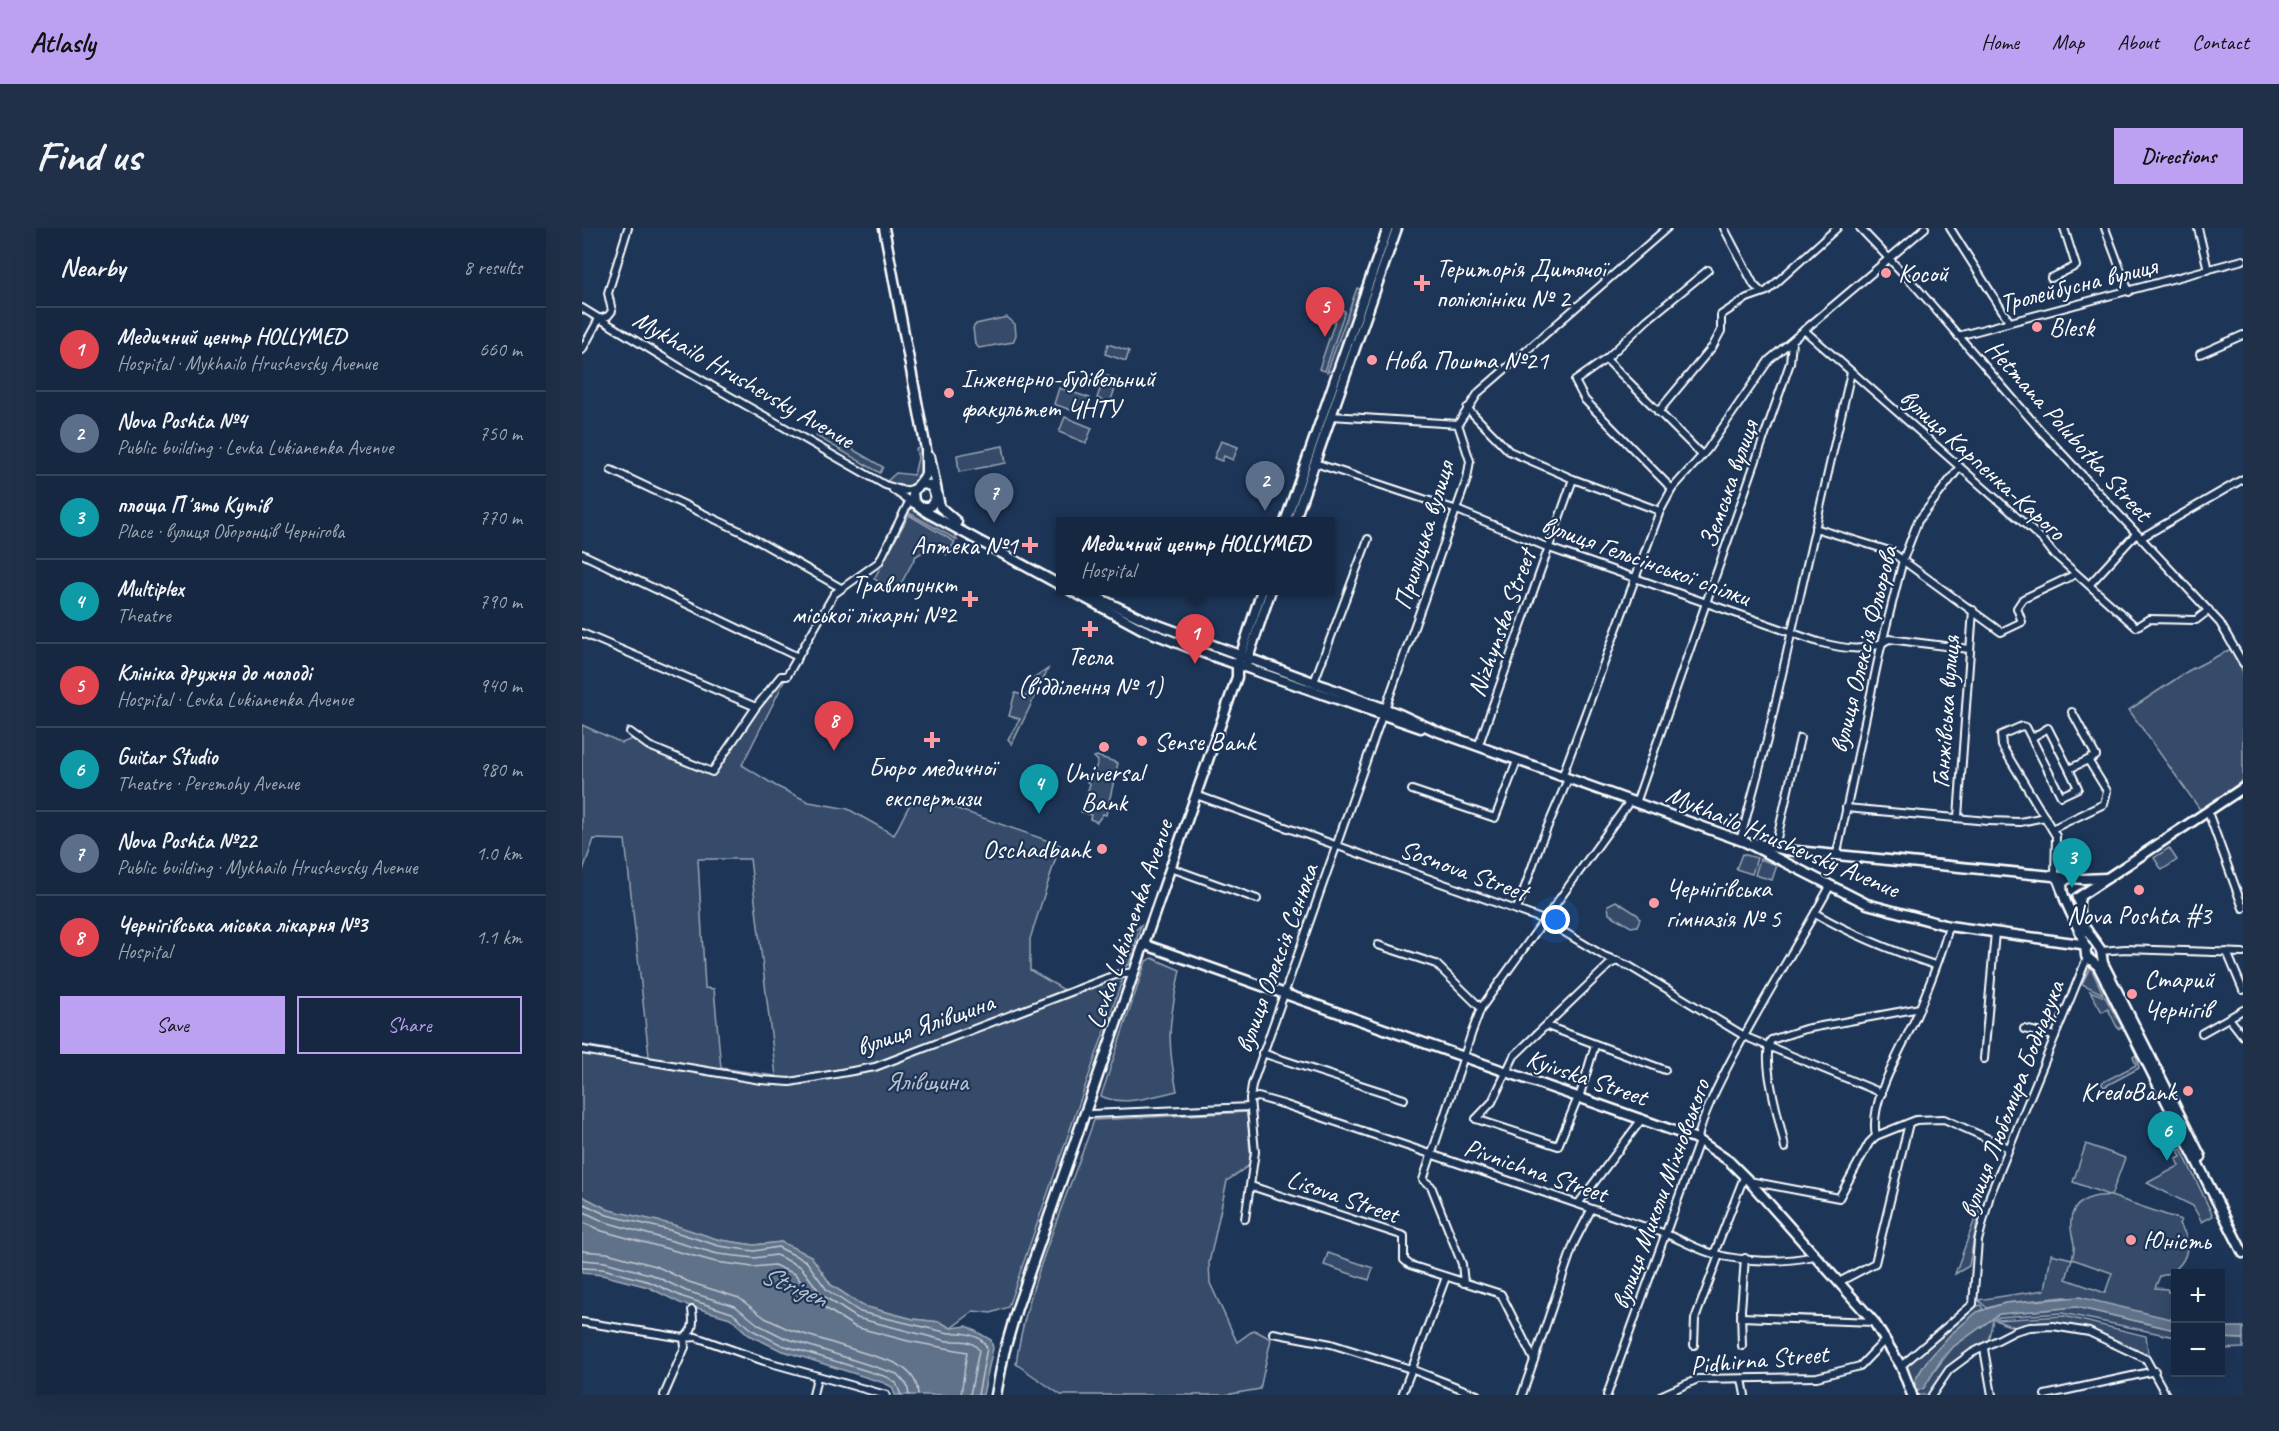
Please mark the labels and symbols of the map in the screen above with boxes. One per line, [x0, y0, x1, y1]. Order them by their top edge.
street label: Тролейбусна вулиця [1996, 249, 2162, 320]
place label: Територія Дитячої поліклініки № 2 [1436, 252, 1611, 315]
place label: Косой [1898, 257, 1950, 290]
marker: Косой [1879, 266, 1893, 280]
marker: Територія Дитячої поліклініки № 2 [1413, 274, 1431, 292]
pin: 5 [1306, 288, 1344, 337]
street label: Mykhailo Hrushevsky Avenue [627, 303, 861, 457]
place label: Blesk [2049, 311, 2096, 344]
marker: Blesk [2030, 320, 2044, 334]
street label: Hetmana Polubotka Street [1978, 333, 2161, 530]
place label: Нова Пошта №21 [1384, 344, 1550, 377]
marker: Нова Пошта №21 [1365, 353, 1379, 367]
place label: Інженерно-будівельний факультет ЧНТУ [961, 362, 1157, 425]
street label: вулиця Карпенка-Карого [1893, 381, 2074, 549]
marker: Інженерно-будівельний факультет ЧНТУ [942, 386, 956, 400]
street label: Земська вулиця [1691, 414, 1766, 552]
street label: Прилуцька вулиця [1385, 455, 1462, 613]
pin: 2 [1246, 462, 1284, 511]
pin: 7 [974, 474, 1014, 523]
street label: вулиця Гельсінської спілки [1537, 507, 1756, 614]
place label: Аптека №1 [911, 529, 1019, 562]
marker: Аптека №1 [1023, 538, 1037, 552]
street label: вулиця Олексія Фльорова [1822, 541, 1906, 756]
street label: Nizhynska Street [1460, 542, 1544, 701]
place label: Травмпункт міської лікарні №2 [792, 568, 958, 631]
marker: Травмпункт міської лікарні №2 [961, 590, 979, 608]
pin: 1 [1176, 614, 1214, 664]
marker: Тесла (відділення № 1) [1081, 620, 1099, 638]
street label: Ганжівська вулиця [1924, 633, 1967, 789]
place label: Тесла (відділення № 1) [1017, 640, 1164, 703]
pin: 8 [814, 702, 854, 751]
place label: Sense Bank [1154, 725, 1258, 758]
marker: Бюро медичної експертизи [923, 731, 941, 749]
marker: Sense Bank [1135, 734, 1149, 748]
marker: Universal Bank [1097, 740, 1111, 754]
place label: Бюро медичної експертизи [869, 751, 1001, 814]
place label: Universal Bank [1064, 756, 1148, 819]
pin: 4 [1020, 764, 1058, 814]
street label: Mykhailo Hrushevsky Avenue [1661, 777, 1906, 906]
street label: Levka Lukianenka Avenue [1078, 813, 1181, 1033]
street label: Sosnova Street [1395, 832, 1535, 910]
place label: Oschadbank [983, 833, 1092, 866]
pin: 3 [2052, 838, 2092, 888]
marker: Oschadbank [1095, 842, 1109, 856]
street label: вулиця Олексія Сенюка [1227, 858, 1327, 1057]
place label: Чернігівська гімназія № 5 [1666, 872, 1782, 935]
marker: Nova Poshta #3 [2132, 883, 2146, 897]
marker: Чернігівська гімназія № 5 [1647, 896, 1661, 910]
place label: Nova Poshta #3 [2067, 899, 2213, 932]
your location [1541, 905, 1570, 934]
place label: Старий Чернігів [2144, 963, 2217, 1026]
street label: вулиця Любомира Боднарука [1951, 975, 2072, 1222]
street label: вулиця Ялівщина [852, 985, 1000, 1063]
marker: Старий Чернігів [2125, 987, 2139, 1001]
street label: Kyivska Street [1522, 1041, 1654, 1114]
park label: Ялівщина [886, 1065, 970, 1098]
street label: вулиця Миколи Міхновського [1603, 1073, 1718, 1314]
place label: KredoBank [2081, 1075, 2178, 1108]
marker: KredoBank [2181, 1084, 2195, 1098]
pin: 6 [2148, 1112, 2186, 1161]
street label: Pivnichna Street [1460, 1131, 1614, 1211]
street label: Lisova Street [1283, 1162, 1405, 1232]
place label: Юність [2143, 1224, 2212, 1257]
marker: Юність [2124, 1233, 2138, 1247]
water label: Strigen [756, 1257, 834, 1316]
street label: Pidhirna Street [1689, 1337, 1832, 1382]

